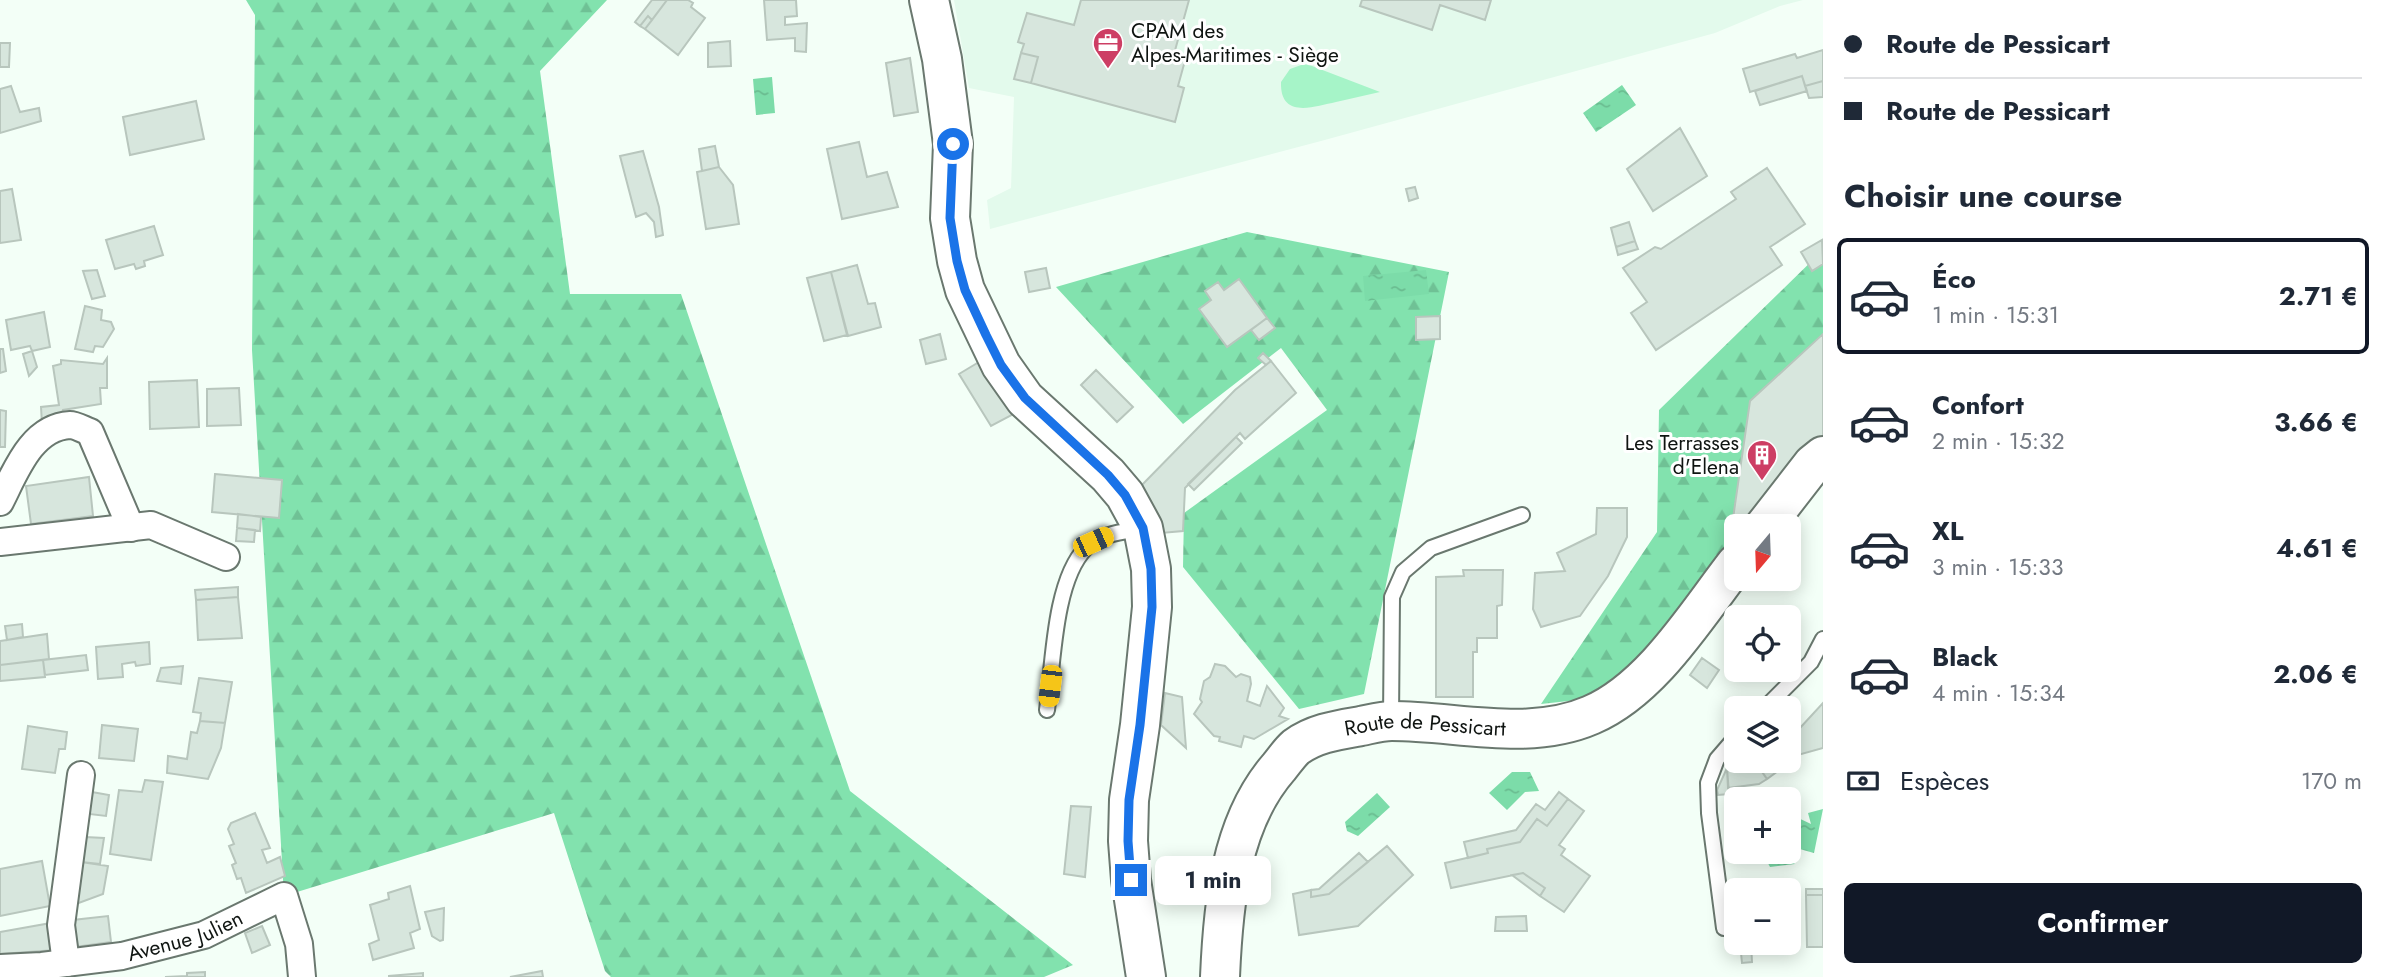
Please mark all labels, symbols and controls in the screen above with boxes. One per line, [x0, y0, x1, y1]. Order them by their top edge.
place label: CPAM des Alpes-Maritimes - Siège [1131, 16, 1339, 70]
text: Route de Pessicart [1886, 25, 2110, 63]
office icon: CPAM des Alpes-Maritimes - Siège [1091, 26, 1125, 70]
text: Route de Pessicart [1886, 92, 2110, 130]
route start [937, 128, 969, 160]
text: Choisir une course [1844, 173, 2122, 219]
text: Éco [1932, 260, 1976, 298]
icon: car [1848, 265, 1911, 328]
text: 2.71 € [2279, 277, 2358, 315]
text: 1 min · 15:31 [1932, 298, 2059, 332]
text: Confort [1932, 386, 2024, 424]
icon: car [1848, 391, 1911, 454]
text: 3.66 € [2274, 403, 2358, 441]
text: 2 min · 15:32 [1932, 424, 2065, 458]
place label: Les Terrasses d'Elena [1625, 428, 1739, 482]
building icon: Les Terrasses d'Elena [1745, 438, 1779, 482]
text: XL [1932, 512, 1964, 550]
north arrow [1724, 514, 1801, 592]
map controls [1724, 514, 1801, 955]
icon: car [1848, 517, 1911, 580]
car [1070, 524, 1117, 560]
text: 4.61 € [2276, 529, 2358, 567]
text: 3 min · 15:33 [1932, 550, 2064, 584]
button: locate [1724, 605, 1801, 682]
text: Black [1932, 638, 1998, 676]
icon: car [1848, 643, 1911, 706]
text: 2.06 € [2273, 655, 2358, 693]
car [1038, 664, 1063, 708]
text: 4 min · 15:34 [1932, 676, 2065, 710]
button: layers [1724, 696, 1801, 773]
street label: Route de Pessicart [1342, 706, 1506, 744]
icon: cash [1844, 762, 1882, 800]
text: Espèces [1900, 762, 1989, 800]
text: 170 m [2301, 764, 2362, 798]
button: + [1724, 787, 1801, 864]
callout: 1 min [1156, 856, 1271, 904]
text: 1 min [1184, 863, 1242, 897]
route end [1115, 864, 1147, 896]
button: − [1724, 878, 1801, 955]
button: Confirmer [1844, 883, 2362, 963]
street label: Avenue Julien [124, 903, 248, 969]

